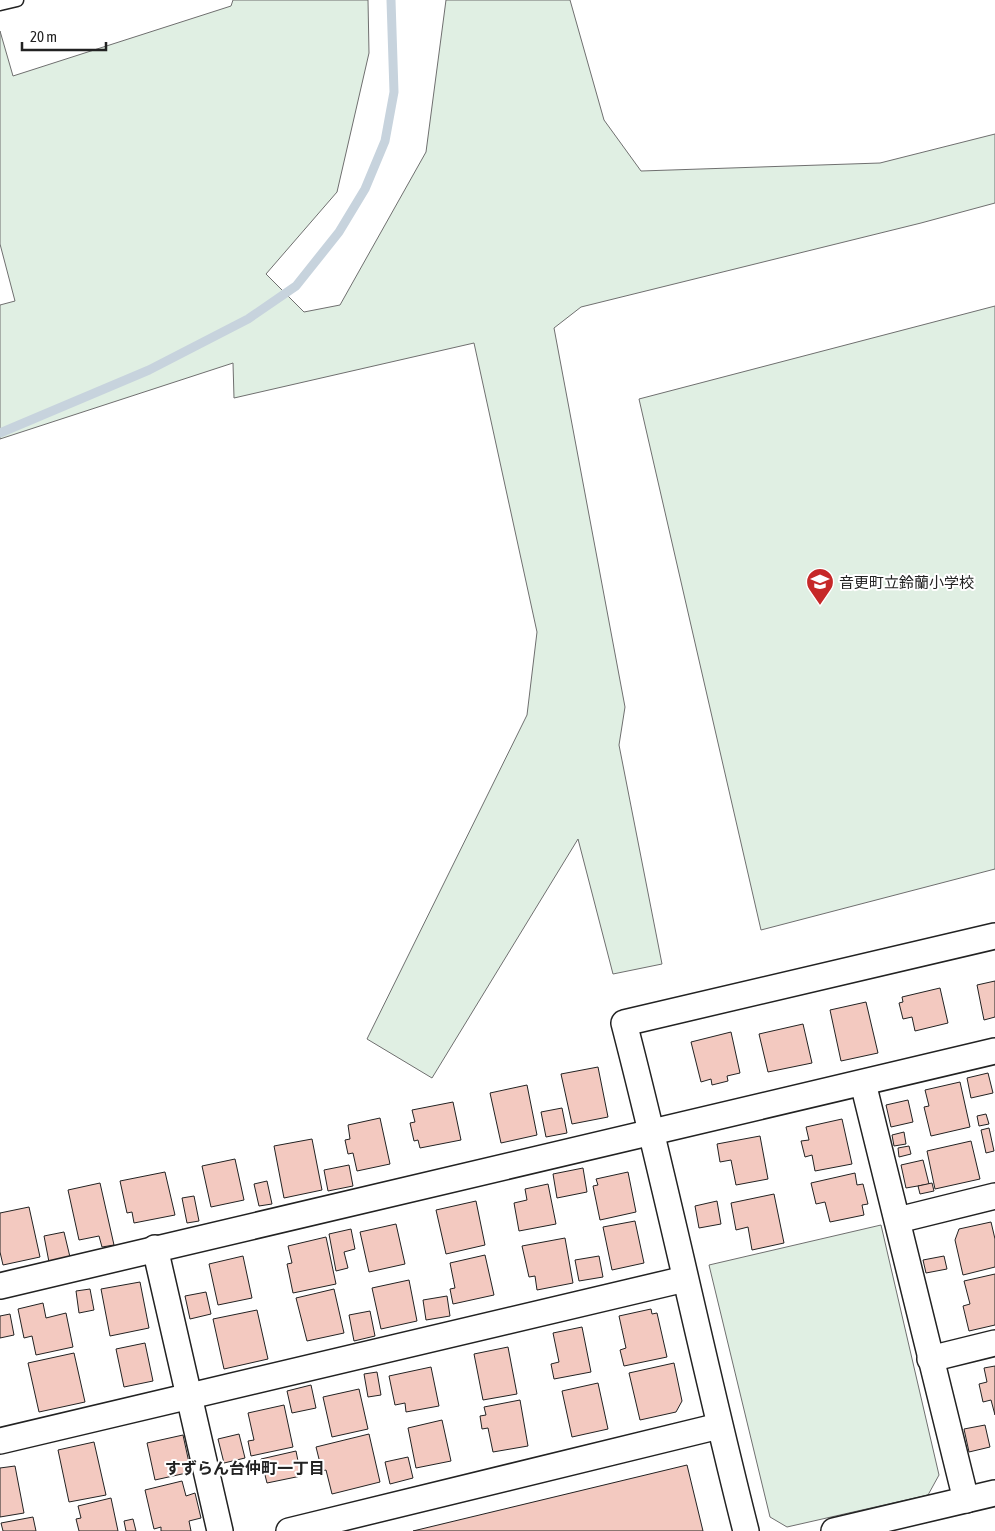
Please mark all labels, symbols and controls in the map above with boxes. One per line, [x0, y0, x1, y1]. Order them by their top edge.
scale bar [22, 20, 106, 52]
text: 20 m [30, 28, 57, 45]
school or university icon: 音更町立鈴蘭小学校 [805, 567, 835, 606]
place label: 音更町立鈴蘭小学校 [839, 574, 974, 591]
district label: すずらん台仲町一丁目 [165, 1459, 325, 1477]

